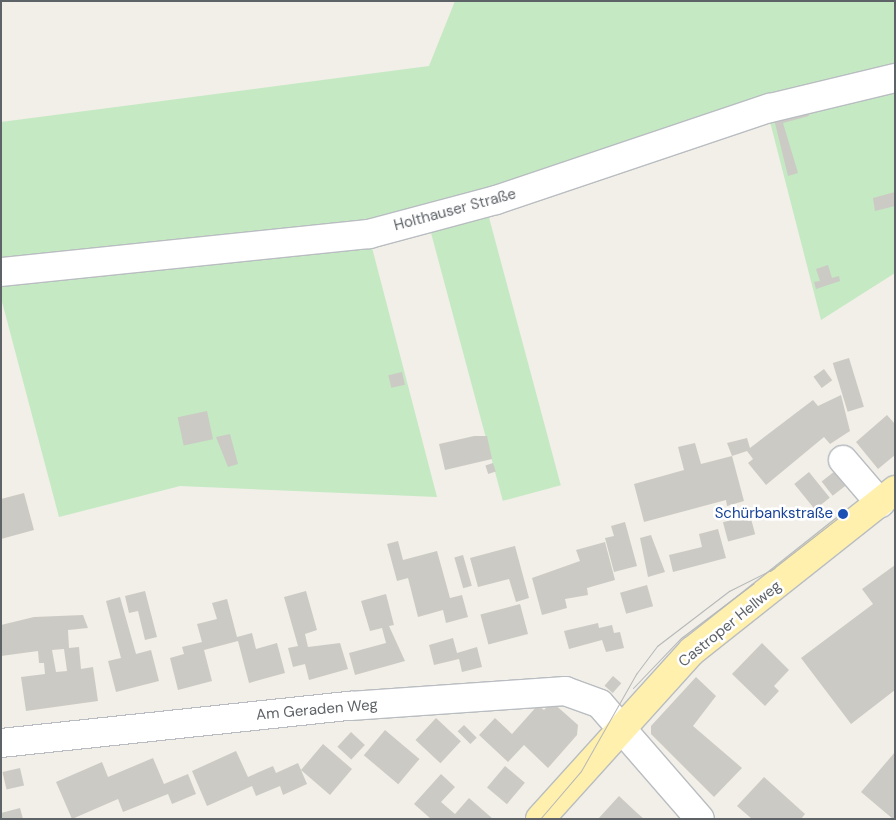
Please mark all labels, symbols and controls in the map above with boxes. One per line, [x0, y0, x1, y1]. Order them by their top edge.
street label: Holthauser Straße [392, 185, 518, 235]
place label: Schürbankstraße [715, 505, 833, 523]
marker: Schürbankstraße [837, 508, 849, 520]
street label: Castroper Hellweg [675, 577, 785, 671]
street label: Am Geraden Weg [255, 696, 379, 724]

